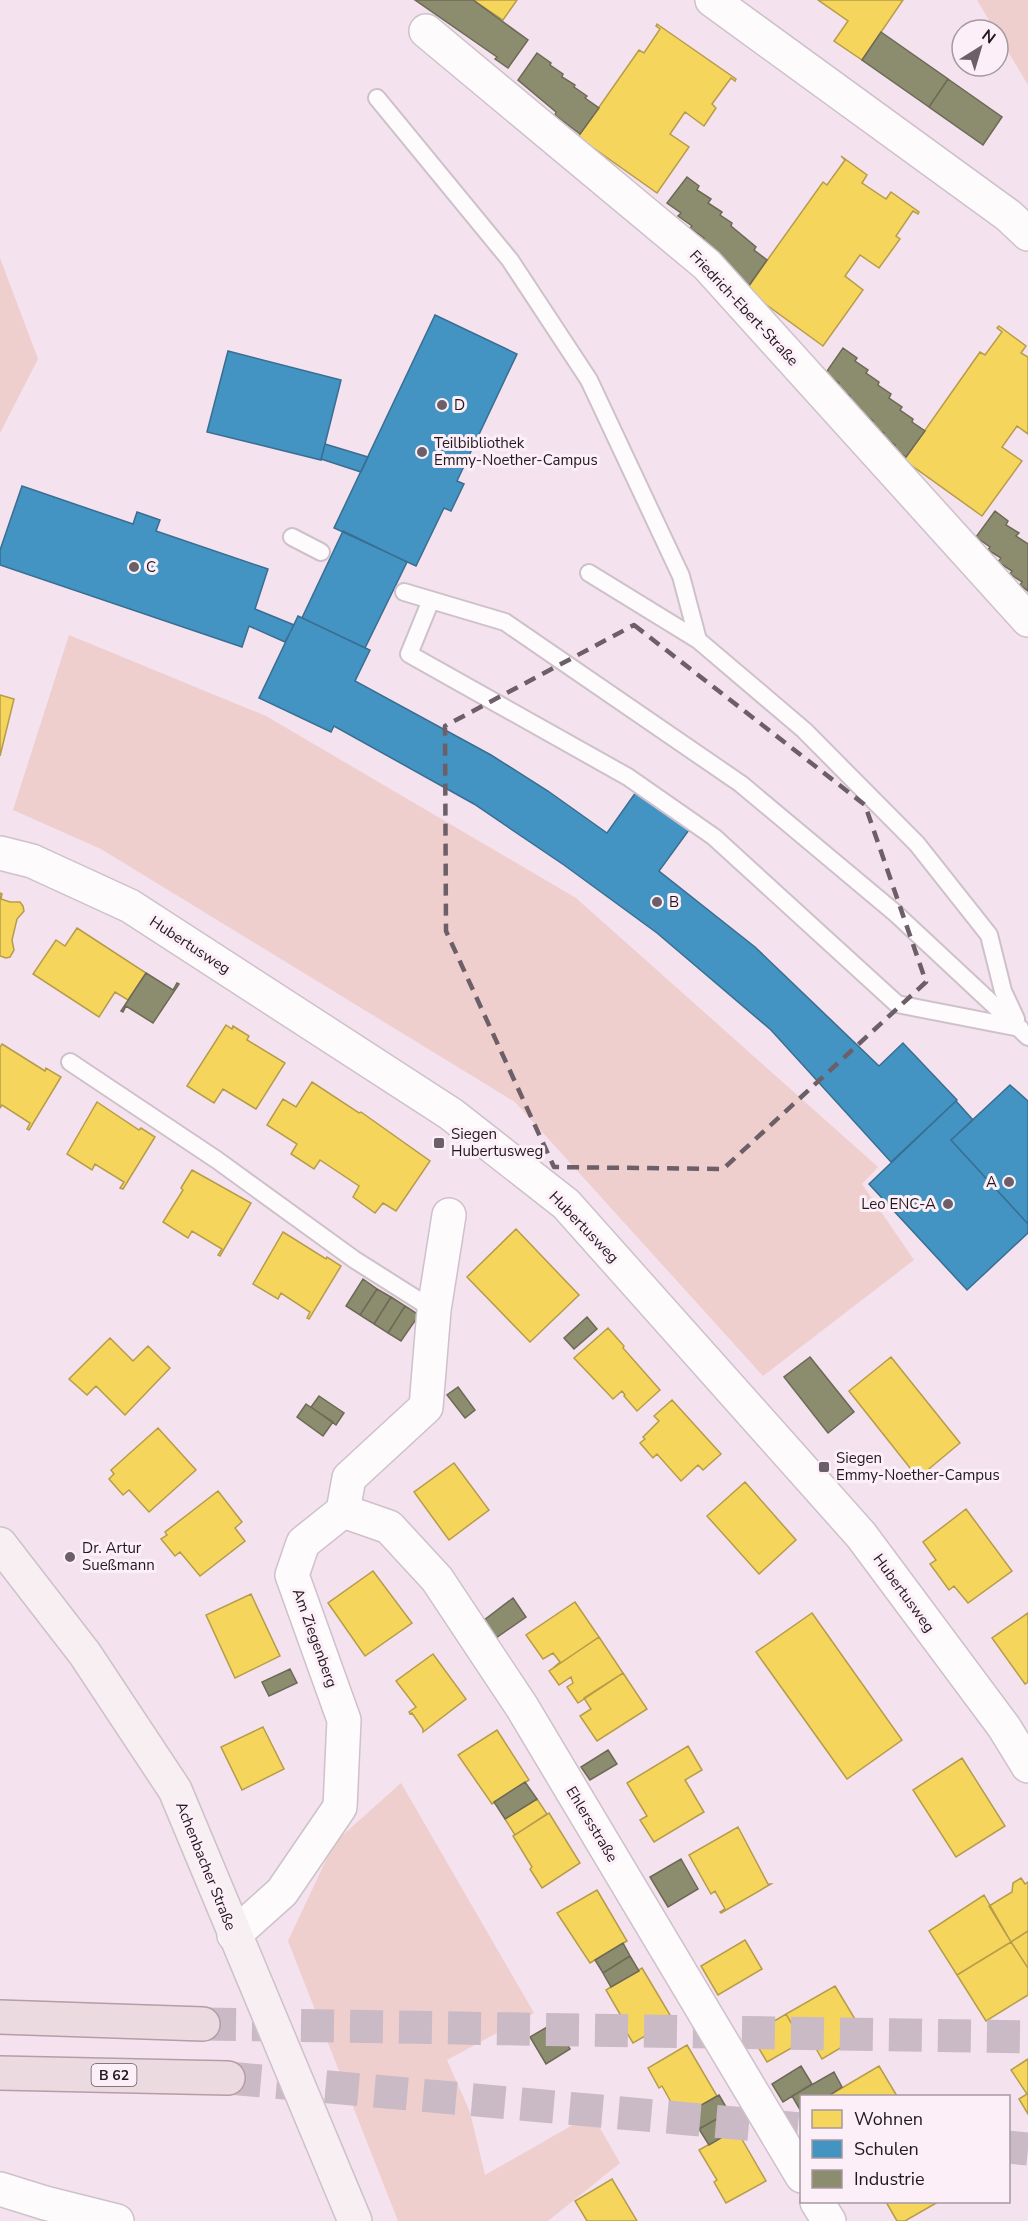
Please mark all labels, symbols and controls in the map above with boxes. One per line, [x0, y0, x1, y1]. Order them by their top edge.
north arrow [950, 18, 1010, 78]
text: N [977, 24, 1000, 49]
street label: Friedrich-Ebert-Straße [685, 246, 803, 370]
place label: D [454, 395, 465, 415]
marker: D [435, 398, 449, 412]
place label: Teilbibliothek Emmy-Noether-Campus [434, 433, 598, 470]
marker: Teilbibliothek Emmy-Noether-Campus [415, 445, 429, 459]
place label: C [146, 557, 156, 577]
marker: C [127, 560, 141, 574]
place label: B [669, 892, 679, 912]
marker: B [650, 895, 664, 909]
street label: Hubertusweg [146, 911, 234, 979]
place label: Siegen Hubertusweg [451, 1124, 543, 1161]
marker: Siegen Hubertusweg [432, 1136, 446, 1150]
place label: A [986, 1172, 997, 1192]
marker: A [1002, 1175, 1016, 1189]
street label: Hubertusweg [545, 1187, 623, 1267]
place label: Leo ENC-A [861, 1194, 936, 1214]
marker: Leo ENC-A [941, 1197, 955, 1211]
place label: Siegen Emmy-Noether-Campus [836, 1448, 1000, 1485]
marker: Siegen Emmy-Noether-Campus [817, 1460, 831, 1474]
place label: Dr. Artur Sueßmann [82, 1538, 155, 1575]
marker: Dr. Artur Sueßmann [63, 1550, 77, 1564]
street label: Hubertusweg [869, 1550, 939, 1636]
street label: Am Ziegenberg [288, 1586, 342, 1690]
street label: Ehlersstraße [562, 1782, 622, 1866]
street label: Achenbacher Straße [171, 1799, 241, 1933]
road number: B 62 [92, 2064, 136, 2086]
legend [800, 2095, 1010, 2203]
text: Wohnen [854, 2107, 923, 2131]
text: Schulen [854, 2137, 919, 2161]
text: Industrie [854, 2167, 925, 2191]

